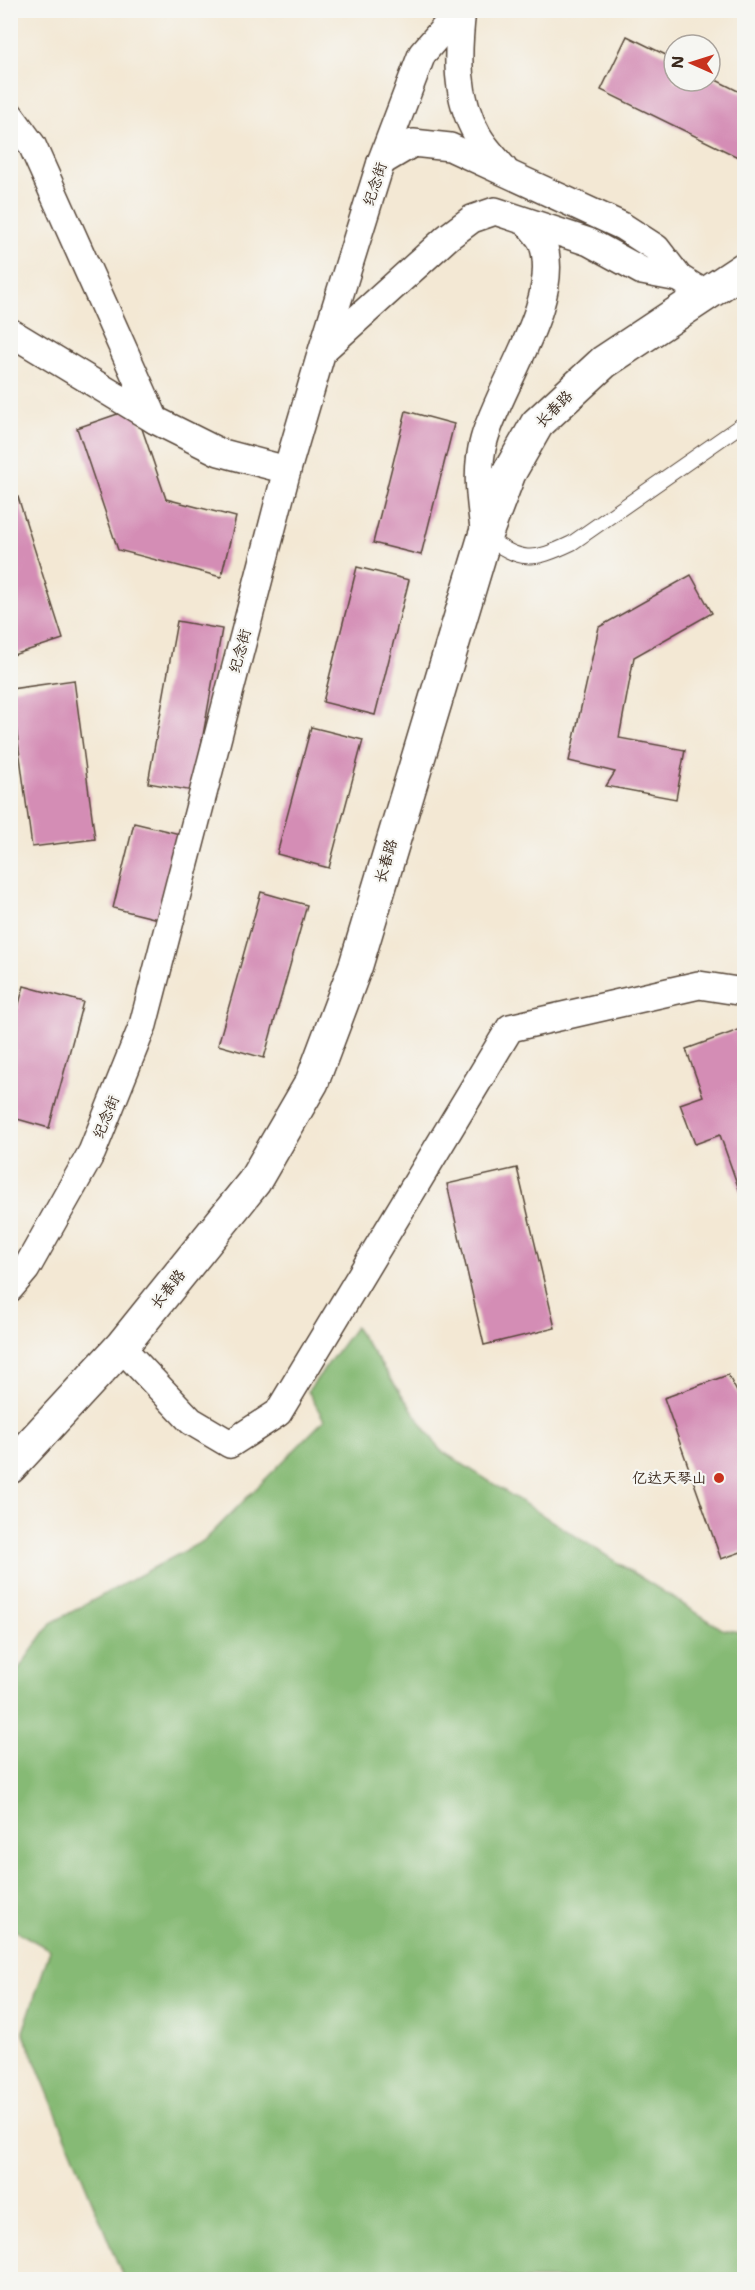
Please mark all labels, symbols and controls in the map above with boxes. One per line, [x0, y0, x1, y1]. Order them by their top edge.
north arrow [662, 33, 722, 93]
text: N [667, 55, 688, 69]
street label: 纪念街 [359, 160, 391, 208]
street label: 长春路 [531, 386, 577, 432]
street label: 纪念街 [225, 627, 255, 675]
street label: 长春路 [370, 837, 402, 885]
street label: 纪念街 [88, 1092, 124, 1142]
street label: 长春路 [146, 1265, 190, 1313]
place label: 亿达天琴山 [632, 1468, 707, 1488]
marker: 亿达天琴山 [712, 1471, 726, 1485]

